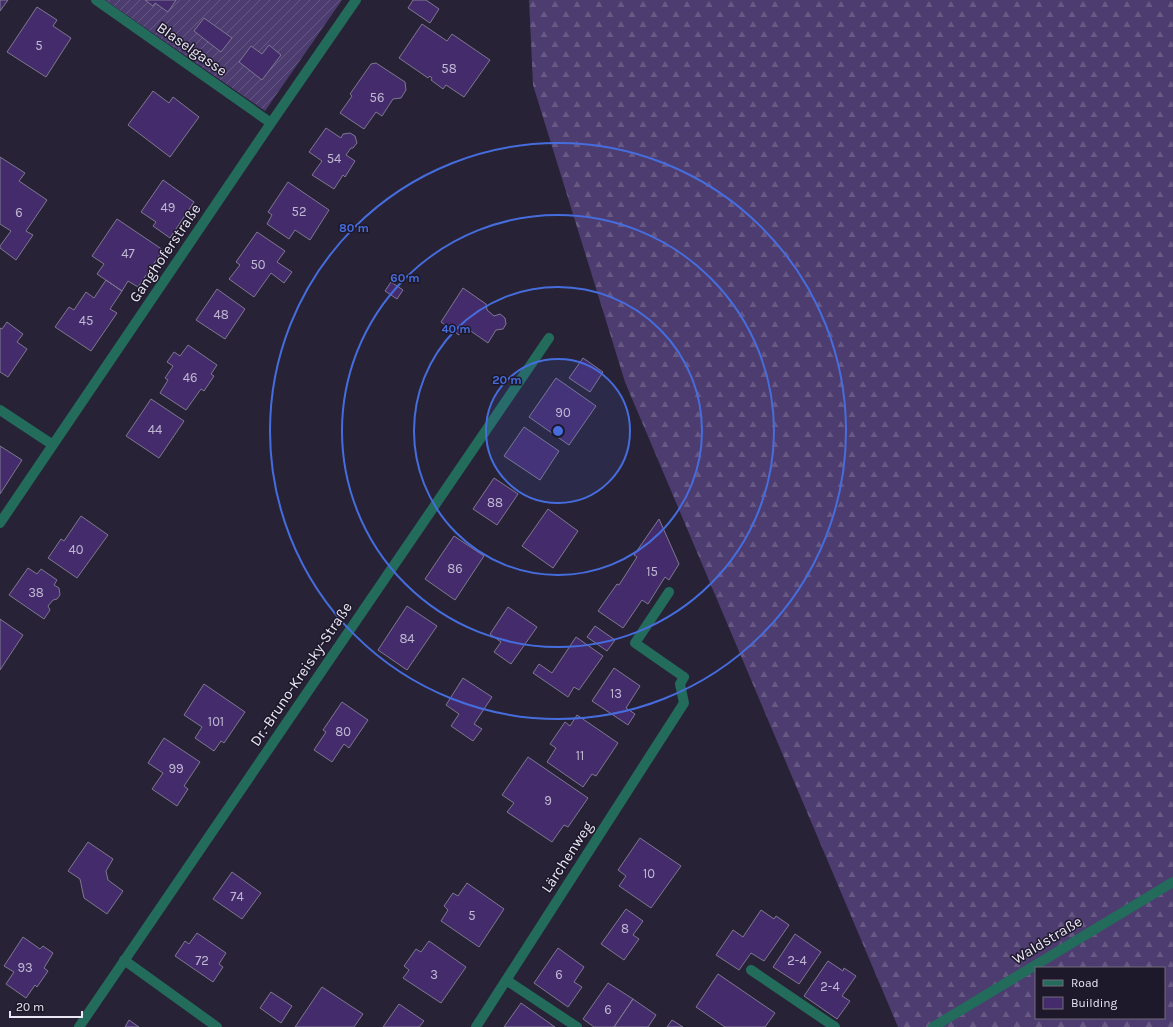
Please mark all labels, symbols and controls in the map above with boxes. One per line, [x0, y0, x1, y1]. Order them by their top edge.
street label: Blaselgasse [153, 18, 231, 80]
house number: 5 [35, 38, 43, 53]
house number: 58 [441, 61, 457, 76]
house number: 56 [370, 90, 384, 105]
house number: 54 [327, 151, 341, 166]
street label: Ganghoferstraße [125, 200, 205, 306]
house number: 49 [161, 200, 175, 215]
house number: 52 [292, 204, 306, 219]
house number: 6 [15, 205, 23, 220]
text: 80 m [339, 221, 369, 235]
house number: 47 [121, 246, 135, 261]
house number: 50 [250, 257, 266, 272]
text: 60 m [390, 271, 420, 285]
house number: 48 [213, 307, 229, 322]
house number: 45 [79, 313, 93, 328]
text: 40 m [441, 322, 471, 336]
house number: 46 [183, 370, 197, 385]
text: 20 m [492, 373, 522, 387]
house number: 90 [555, 405, 571, 420]
house number: 44 [148, 422, 162, 437]
centre of rings [551, 424, 565, 438]
house number: 88 [487, 495, 503, 510]
house number: 40 [69, 542, 84, 557]
house number: 86 [447, 561, 463, 576]
house number: 15 [646, 564, 658, 579]
house number: 38 [28, 585, 44, 600]
street label: Dr.-Bruno-Kreisky-Straße [246, 599, 356, 749]
house number: 84 [399, 631, 415, 646]
house number: 13 [610, 686, 622, 701]
house number: 101 [208, 714, 224, 729]
house number: 80 [335, 724, 351, 739]
house number: 11 [576, 748, 584, 763]
house number: 99 [168, 761, 184, 776]
house number: 9 [544, 793, 552, 808]
street label: Lärchenweg [537, 818, 597, 896]
house number: 10 [643, 866, 655, 881]
house number: 74 [230, 889, 244, 904]
house number: 5 [468, 908, 476, 923]
street label: Waldstraße [1009, 912, 1085, 968]
house number: 8 [621, 921, 629, 936]
house number: 72 [195, 953, 209, 968]
house number: 2-4 [787, 953, 807, 968]
house number: 93 [17, 960, 33, 975]
house number: 3 [430, 967, 438, 982]
house number: 6 [555, 967, 563, 982]
legend [1035, 967, 1165, 1019]
text: Road [1071, 976, 1099, 990]
house number: 2-4 [820, 979, 840, 994]
scale bar [10, 993, 82, 1019]
text: Building [1071, 996, 1118, 1010]
text: 20 m [16, 1000, 44, 1014]
house number: 6 [604, 1002, 612, 1017]

